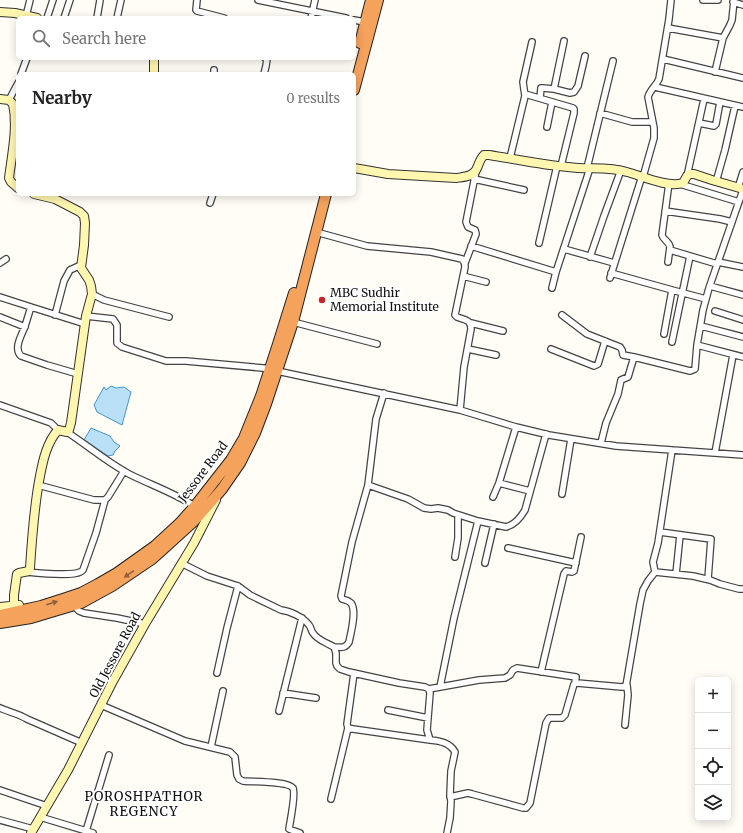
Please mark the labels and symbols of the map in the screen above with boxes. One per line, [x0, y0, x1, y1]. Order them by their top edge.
place label: MBC Sudhir Memorial Institute [330, 285, 439, 314]
marker: MBC Sudhir Memorial Institute [317, 295, 327, 305]
street label: Jessore Road [174, 438, 230, 506]
one-way arrow [124, 570, 135, 578]
one-way arrow [46, 600, 58, 606]
street label: Old Jessore Road [86, 609, 143, 700]
district label: POROSHPATHOR REGENCY [84, 788, 204, 820]

